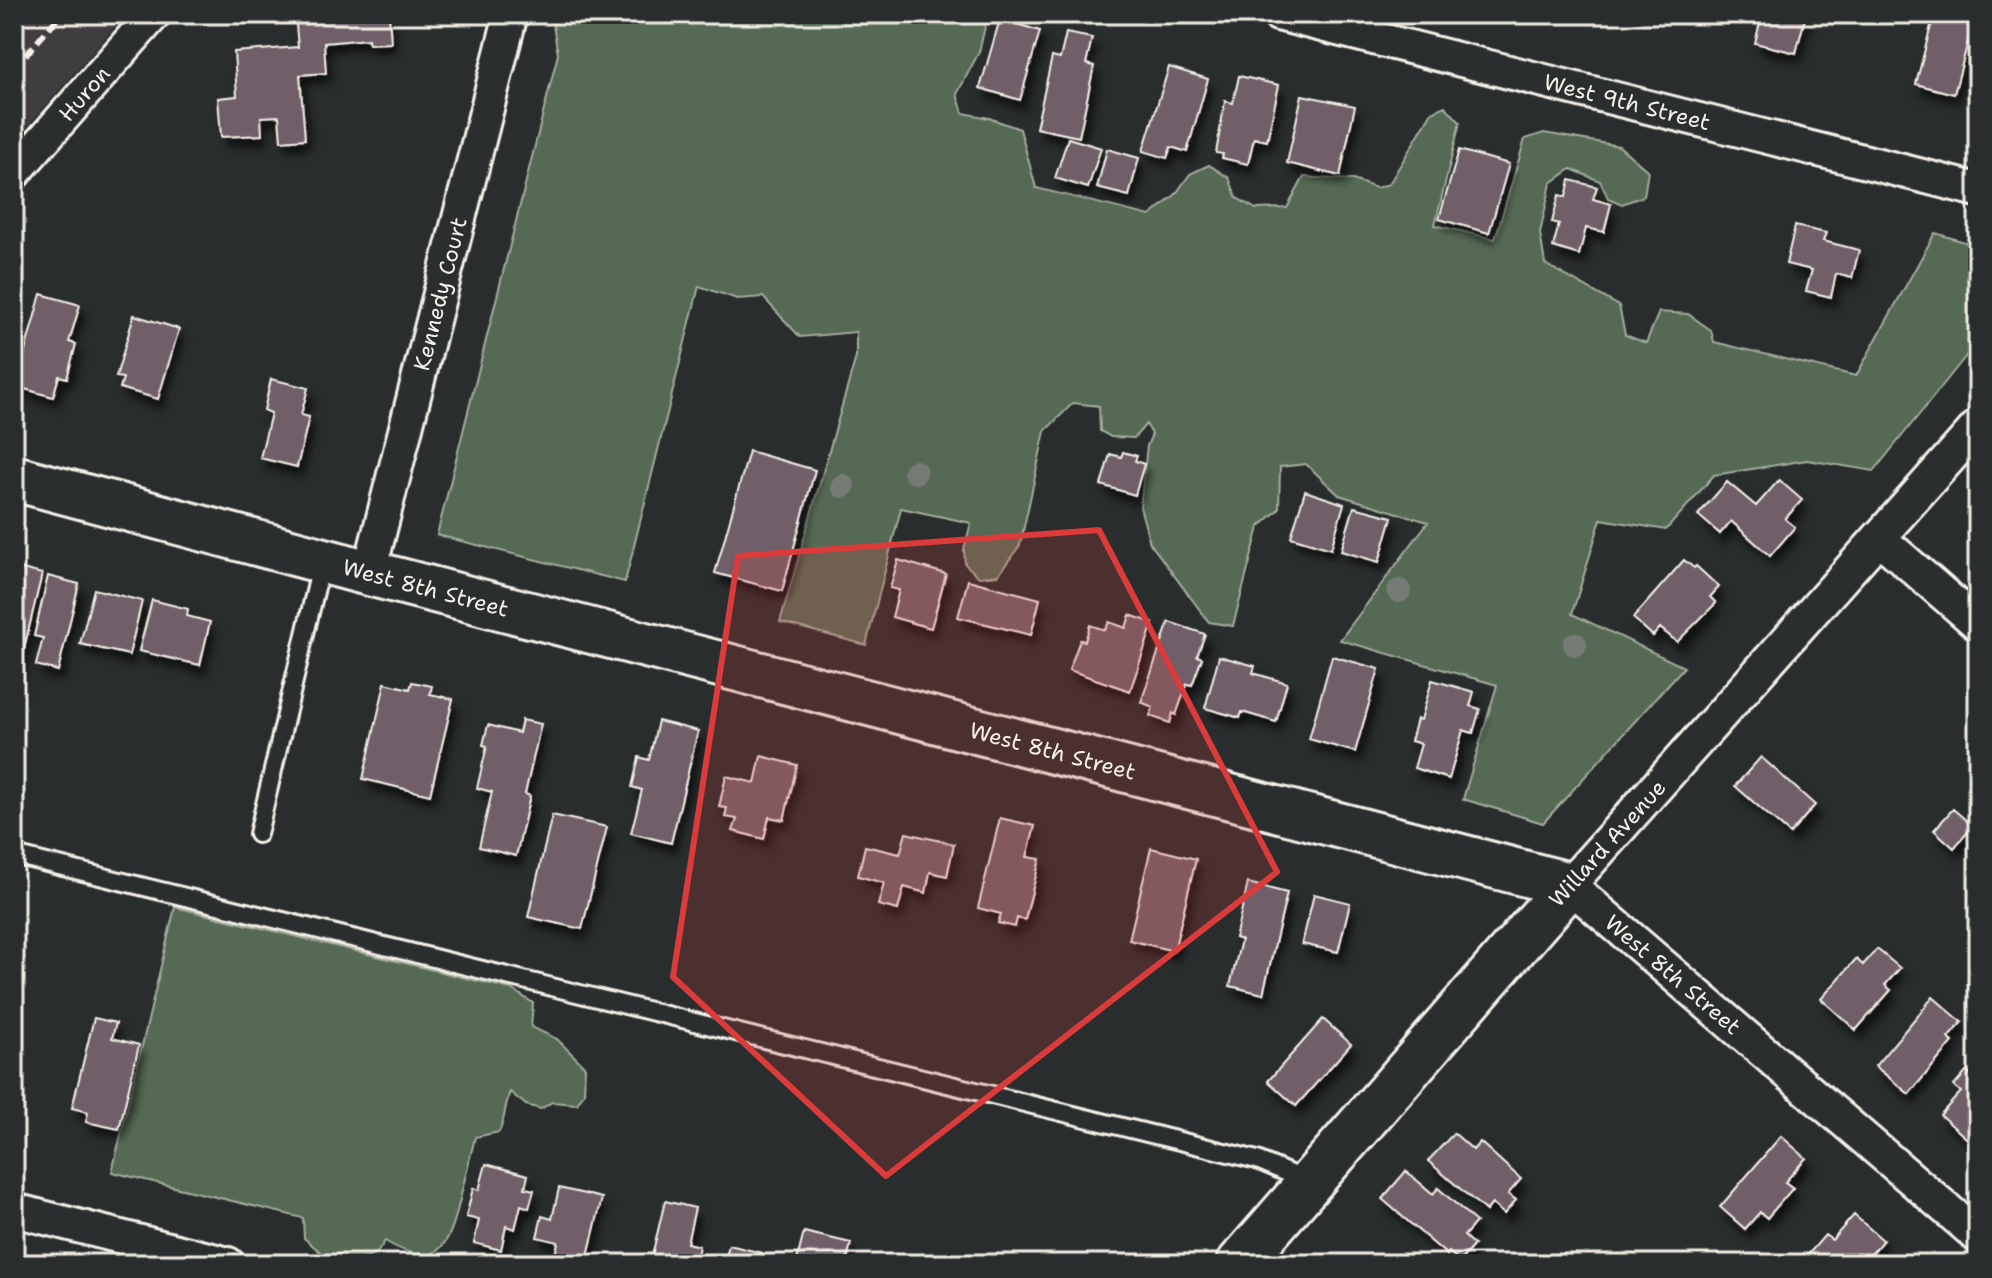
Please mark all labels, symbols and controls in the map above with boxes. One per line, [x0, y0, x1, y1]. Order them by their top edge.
street label: Huron [52, 60, 117, 128]
street label: West 9th Street [1541, 67, 1713, 137]
street label: Kennedy Court [407, 214, 474, 374]
street label: West 8th Street [339, 553, 512, 624]
street label: West 8th Street [967, 716, 1139, 787]
street label: Willard Avenue [1542, 773, 1672, 913]
street label: West 8th Street [1599, 908, 1747, 1041]

